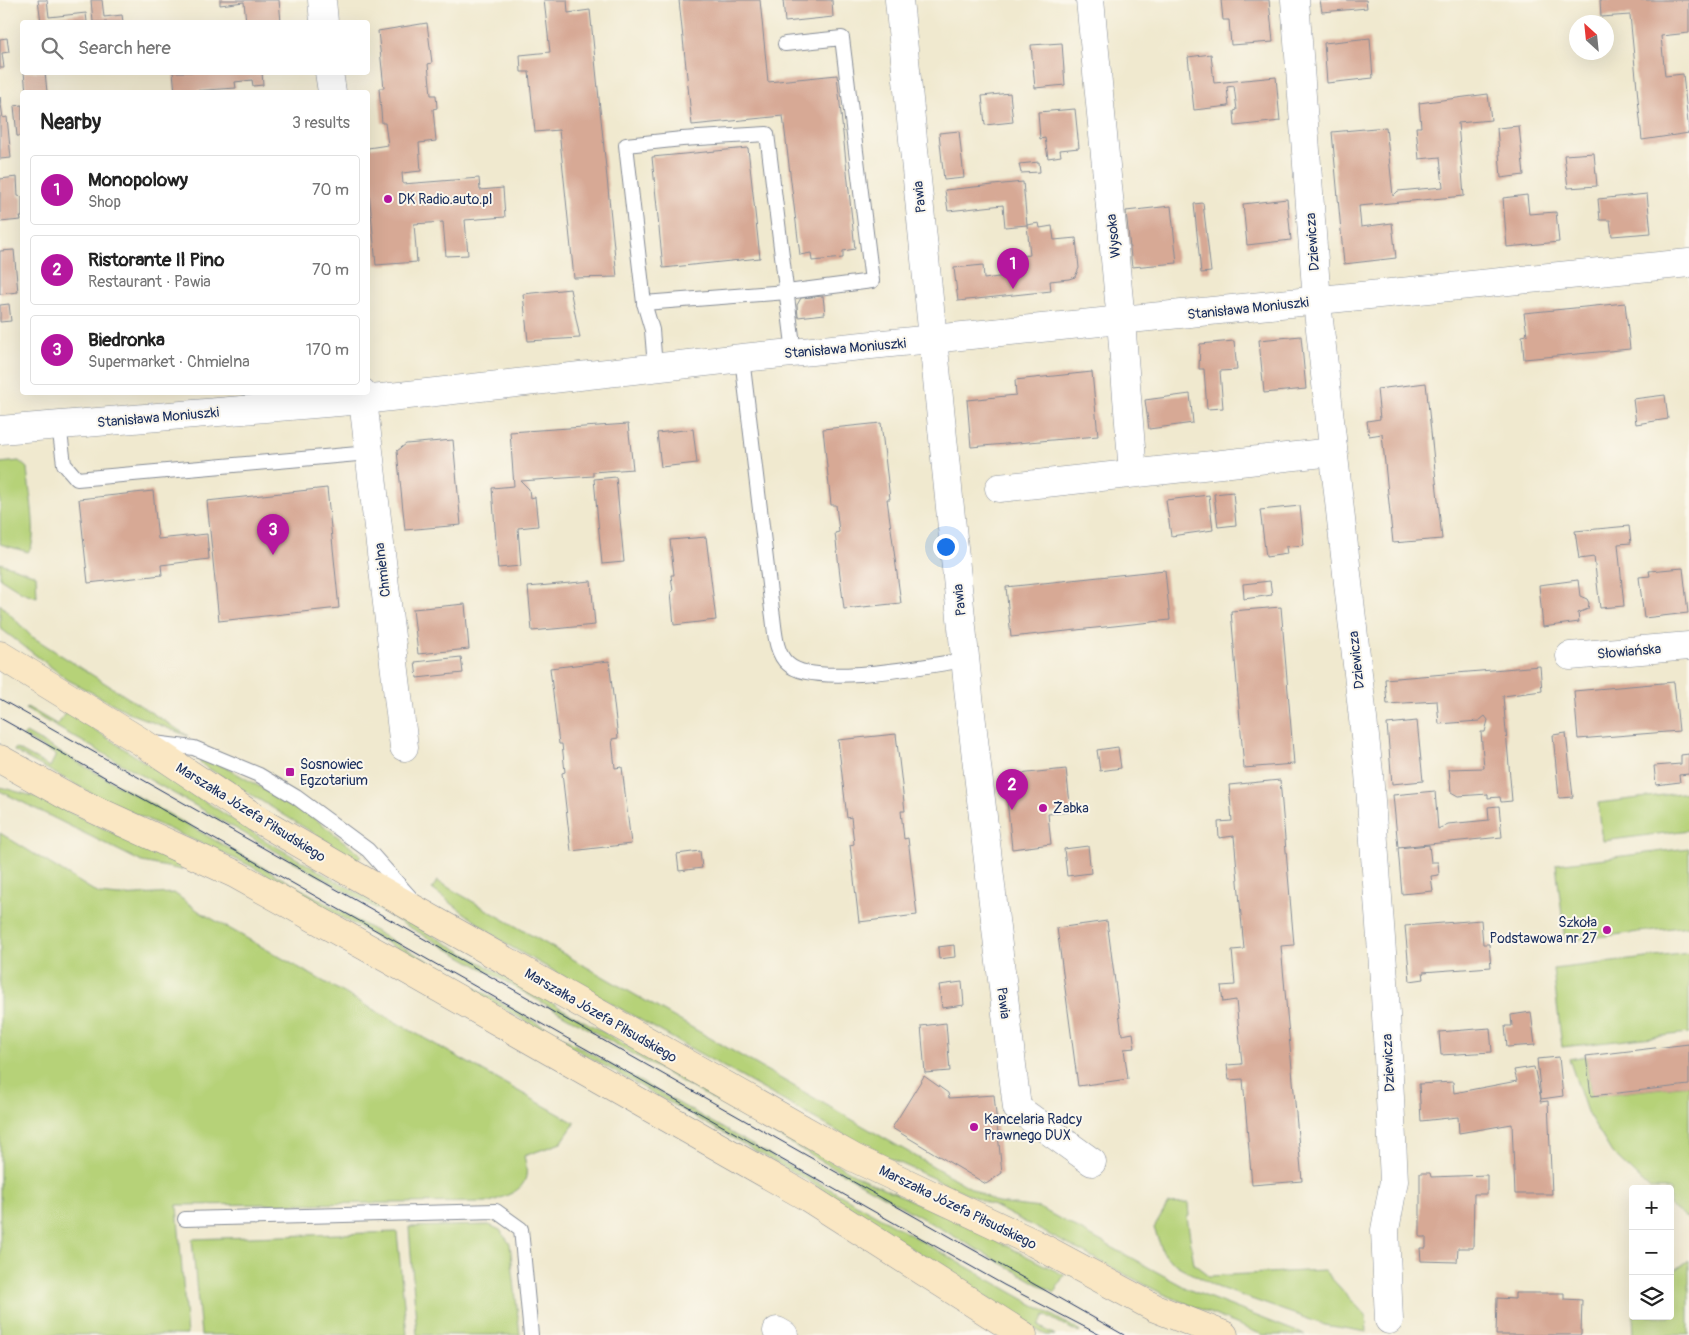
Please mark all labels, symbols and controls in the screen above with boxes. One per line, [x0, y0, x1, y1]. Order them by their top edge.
north arrow [1569, 15, 1614, 60]
search box [20, 20, 370, 75]
icon: search [38, 34, 66, 62]
text: Search here [78, 36, 171, 60]
text: Nearby [40, 109, 101, 136]
text: 3 results [292, 113, 350, 133]
text: Monopolowy [88, 168, 188, 192]
text: 1 [54, 180, 60, 200]
text: 70 m [312, 180, 349, 200]
street label: Pawia [909, 180, 930, 214]
place label: DK Radio.auto.pl [398, 191, 492, 208]
text: Shop [88, 192, 121, 212]
marker: DK Radio.auto.pl [382, 193, 394, 205]
street label: Dziewicza [1302, 212, 1323, 272]
street label: Wysoka [1103, 213, 1124, 259]
text: Ristorante Il Pino [88, 248, 225, 272]
pin: 1 [997, 248, 1029, 289]
text: 2 [53, 260, 61, 280]
text: 70 m [312, 260, 349, 280]
text: Restaurant · Pawia [88, 272, 211, 292]
street label: Stanisława Moniuszki [1186, 294, 1310, 323]
text: Biedronka [88, 328, 165, 352]
street label: Stanisława Moniuszki [783, 335, 907, 362]
text: 3 [53, 340, 61, 360]
text: 170 m [306, 340, 349, 360]
text: Supermarket · Chmielna [88, 352, 250, 372]
street label: Stanisława Moniuszki [96, 404, 220, 431]
pin: 3 [257, 514, 289, 555]
your location [933, 534, 959, 560]
street label: Chmielna [371, 542, 394, 598]
street label: Pawia [949, 583, 970, 617]
street label: Dziewicza [1345, 630, 1368, 690]
street label: Słowiańska [1596, 640, 1662, 663]
place label: Sosnowiec Egzotarium [300, 756, 368, 789]
street label: Marszałka Józefa Piłsudskiego [173, 759, 329, 866]
marker: Sosnowiec Egzotarium [284, 766, 296, 778]
pin: 2 [996, 769, 1028, 810]
place label: Żabka [1053, 800, 1089, 817]
marker: Żabka [1037, 802, 1049, 814]
place label: Szkoła Podstawowa nr 27 [1489, 914, 1598, 947]
marker: Szkoła Podstawowa nr 27 [1601, 924, 1613, 936]
street label: Marszałka Józefa Piłsudskiego [521, 965, 680, 1066]
street label: Pawia [993, 986, 1014, 1020]
street label: Dziewicza [1378, 1033, 1399, 1093]
place label: Kancelaria Radcy Prawnego DUX [984, 1111, 1082, 1144]
marker: Kancelaria Radcy Prawnego DUX [968, 1121, 980, 1133]
street label: Marszałka Józefa Piłsudskiego [876, 1162, 1040, 1253]
map controls [1629, 1185, 1674, 1320]
button: + [1629, 1185, 1674, 1230]
button: − [1629, 1230, 1674, 1275]
button: layers [1629, 1275, 1674, 1320]

